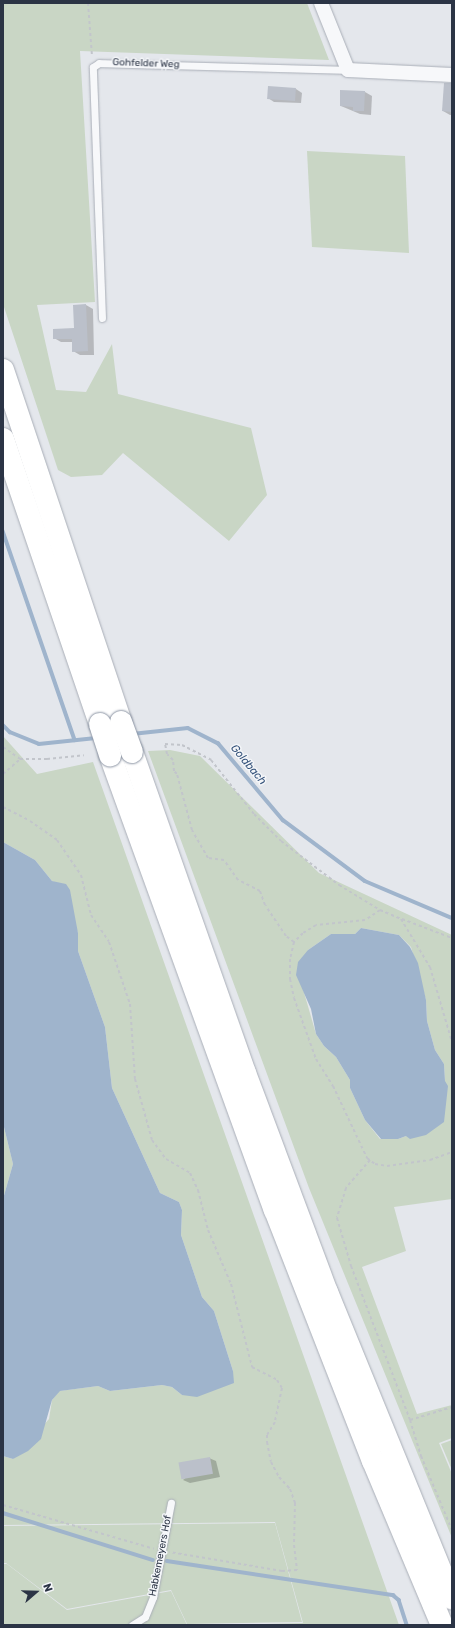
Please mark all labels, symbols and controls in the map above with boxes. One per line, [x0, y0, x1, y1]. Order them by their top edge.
street label: Gohfelder Weg [112, 57, 180, 71]
water label: Goldbach [227, 742, 269, 788]
street label: Habkemeyers Hof [147, 1514, 175, 1598]
north arrow [16, 1572, 56, 1612]
text: N [40, 1582, 55, 1594]

